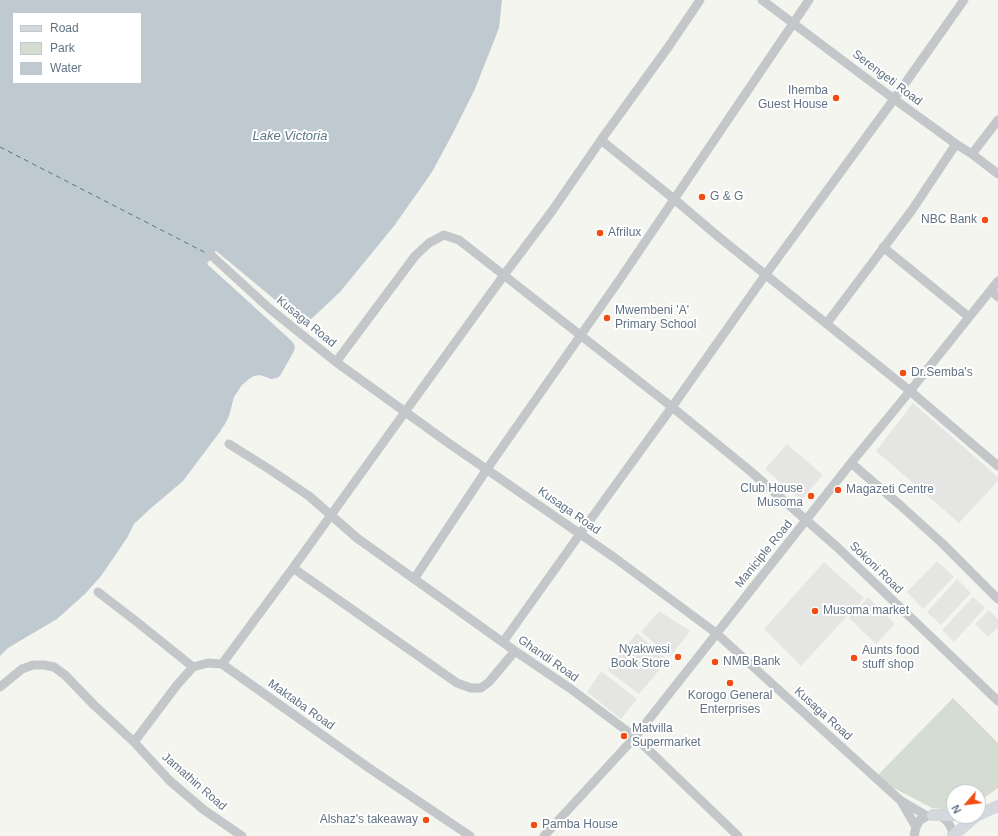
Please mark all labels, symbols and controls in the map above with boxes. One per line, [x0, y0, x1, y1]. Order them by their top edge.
legend [12, 12, 142, 84]
text: Road [50, 21, 79, 35]
text: Park [50, 41, 75, 55]
street label: Serengeti Road [849, 47, 925, 109]
text: Water [50, 61, 82, 75]
place label: Ihemba Guest House [758, 84, 828, 112]
marker: Ihemba Guest House [831, 93, 841, 103]
water label: Lake Victoria [253, 128, 327, 144]
place label: G & G [710, 190, 743, 204]
marker: G & G [697, 192, 707, 202]
place label: NBC Bank [921, 213, 977, 227]
marker: NBC Bank [980, 215, 990, 225]
place label: Afrilux [608, 226, 641, 240]
marker: Afrilux [595, 228, 605, 238]
street label: Kusaga Road [273, 294, 339, 350]
place label: Mwembeni 'A' Primary School [615, 304, 696, 332]
marker: Mwembeni 'A' Primary School [602, 313, 612, 323]
place label: Dr.Semba's [911, 366, 973, 380]
marker: Dr.Semba's [898, 368, 908, 378]
place label: Club House Musoma [740, 482, 803, 510]
place label: Magazeti Centre [846, 483, 934, 497]
street label: Kusaga Road [535, 484, 603, 538]
marker: Magazeti Centre [833, 485, 843, 495]
marker: Club House Musoma [806, 491, 816, 501]
street label: Maniciple Road [732, 517, 796, 591]
street label: Sokoni Road [846, 539, 906, 597]
place label: Musoma market [823, 604, 909, 618]
marker: Musoma market [810, 606, 820, 616]
street label: Ghandi Road [515, 633, 581, 685]
place label: Nyakwesi Book Store [611, 643, 670, 671]
place label: Aunts food stuff shop [862, 644, 919, 672]
marker: Nyakwesi Book Store [673, 652, 683, 662]
marker: Aunts food stuff shop [849, 653, 859, 663]
place label: NMB Bank [723, 655, 780, 669]
marker: NMB Bank [710, 657, 720, 667]
street label: Maktaba Road [265, 677, 337, 733]
marker: Korogo General Enterprises [725, 678, 735, 688]
street label: Kusaga Road [791, 684, 855, 744]
place label: Korogo General Enterprises [688, 689, 772, 717]
place label: Matvilla Supermarket [632, 722, 701, 750]
marker: Matvilla Supermarket [619, 731, 629, 741]
street label: Jamathin Road [159, 750, 229, 814]
north arrow [946, 784, 986, 824]
text: N [949, 803, 963, 815]
place label: Alshaz's takeaway [320, 813, 418, 827]
marker: Alshaz's takeaway [421, 815, 431, 825]
place label: Pamba House [542, 818, 618, 832]
marker: Pamba House [529, 820, 539, 830]

